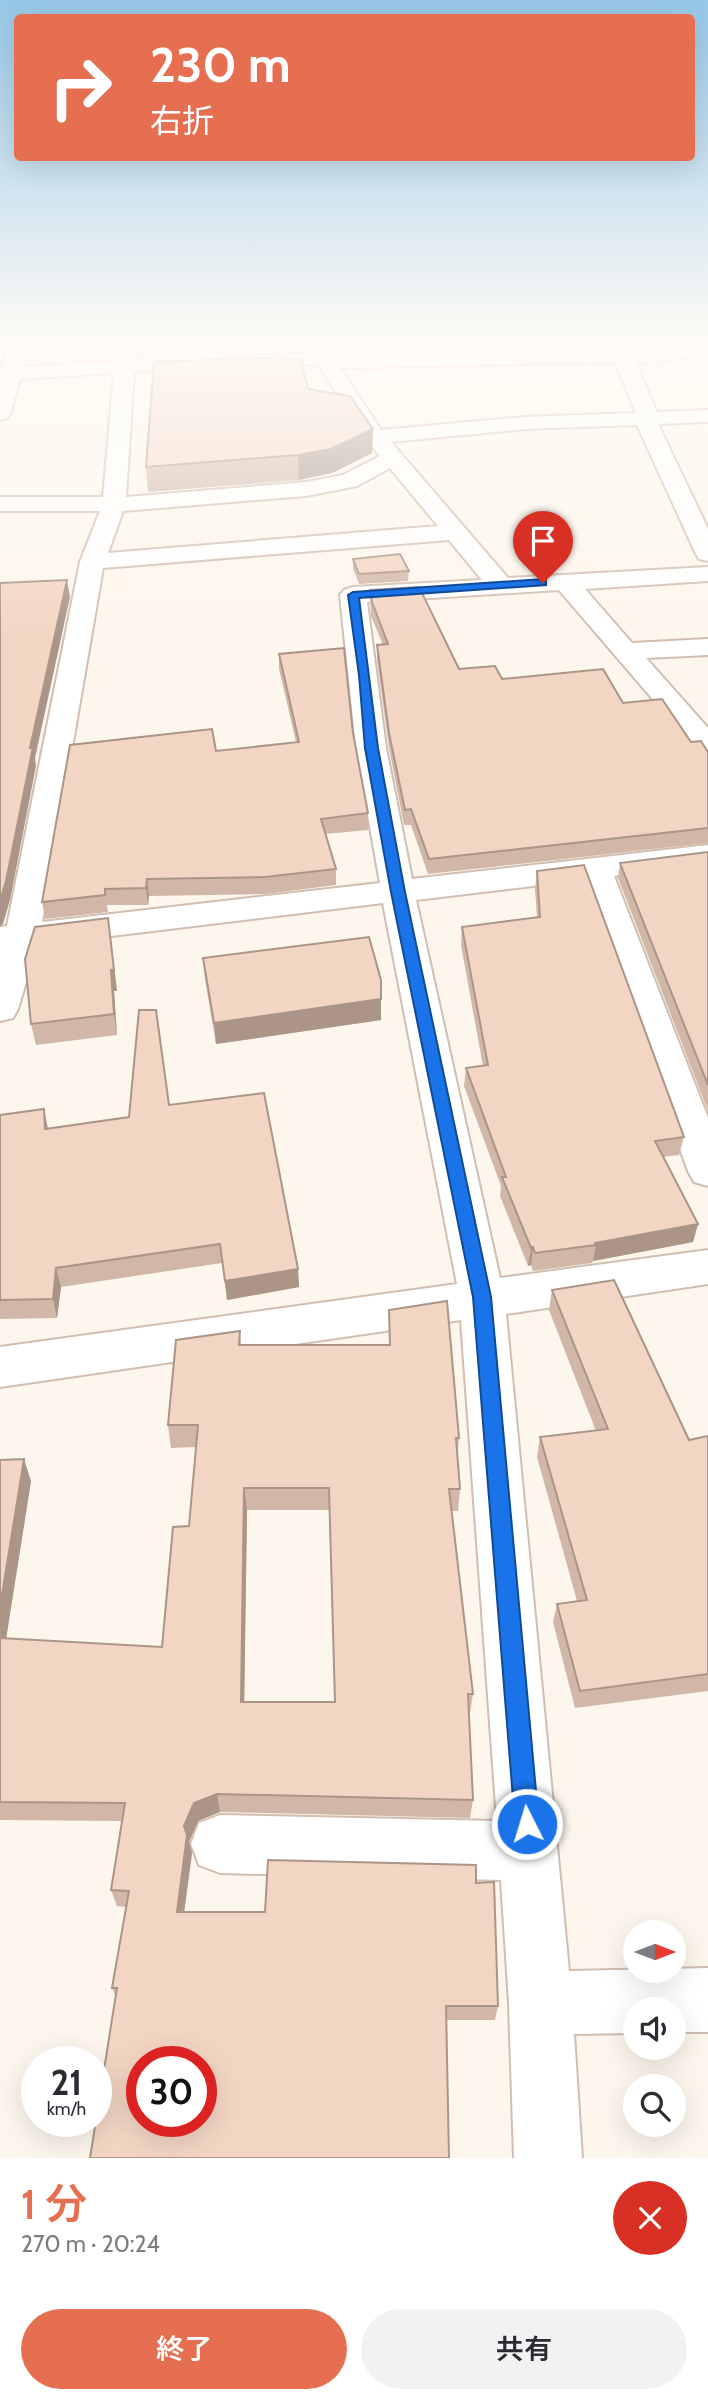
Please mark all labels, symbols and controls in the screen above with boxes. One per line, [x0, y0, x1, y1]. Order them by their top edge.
text: 230 m [150, 35, 291, 94]
icon: right [35, 42, 126, 133]
text: 右折 [150, 101, 214, 140]
pin [513, 511, 573, 583]
icon: arrive [524, 522, 562, 560]
position arrow [490, 1787, 564, 1861]
north arrow [623, 1920, 686, 1983]
map controls [623, 1920, 686, 2137]
button: sound [623, 1997, 686, 2060]
speed limit sign: 30 [126, 2046, 217, 2137]
text: 21 [51, 2061, 82, 2104]
button: search [623, 2074, 686, 2137]
text: km/h [47, 2098, 86, 2120]
text: 1 分 [21, 2178, 87, 2230]
button: close [613, 2181, 687, 2255]
text: 270 m · 20:24 [21, 2230, 160, 2258]
button: 終了 [21, 2309, 347, 2389]
button: 共有 [361, 2309, 687, 2389]

